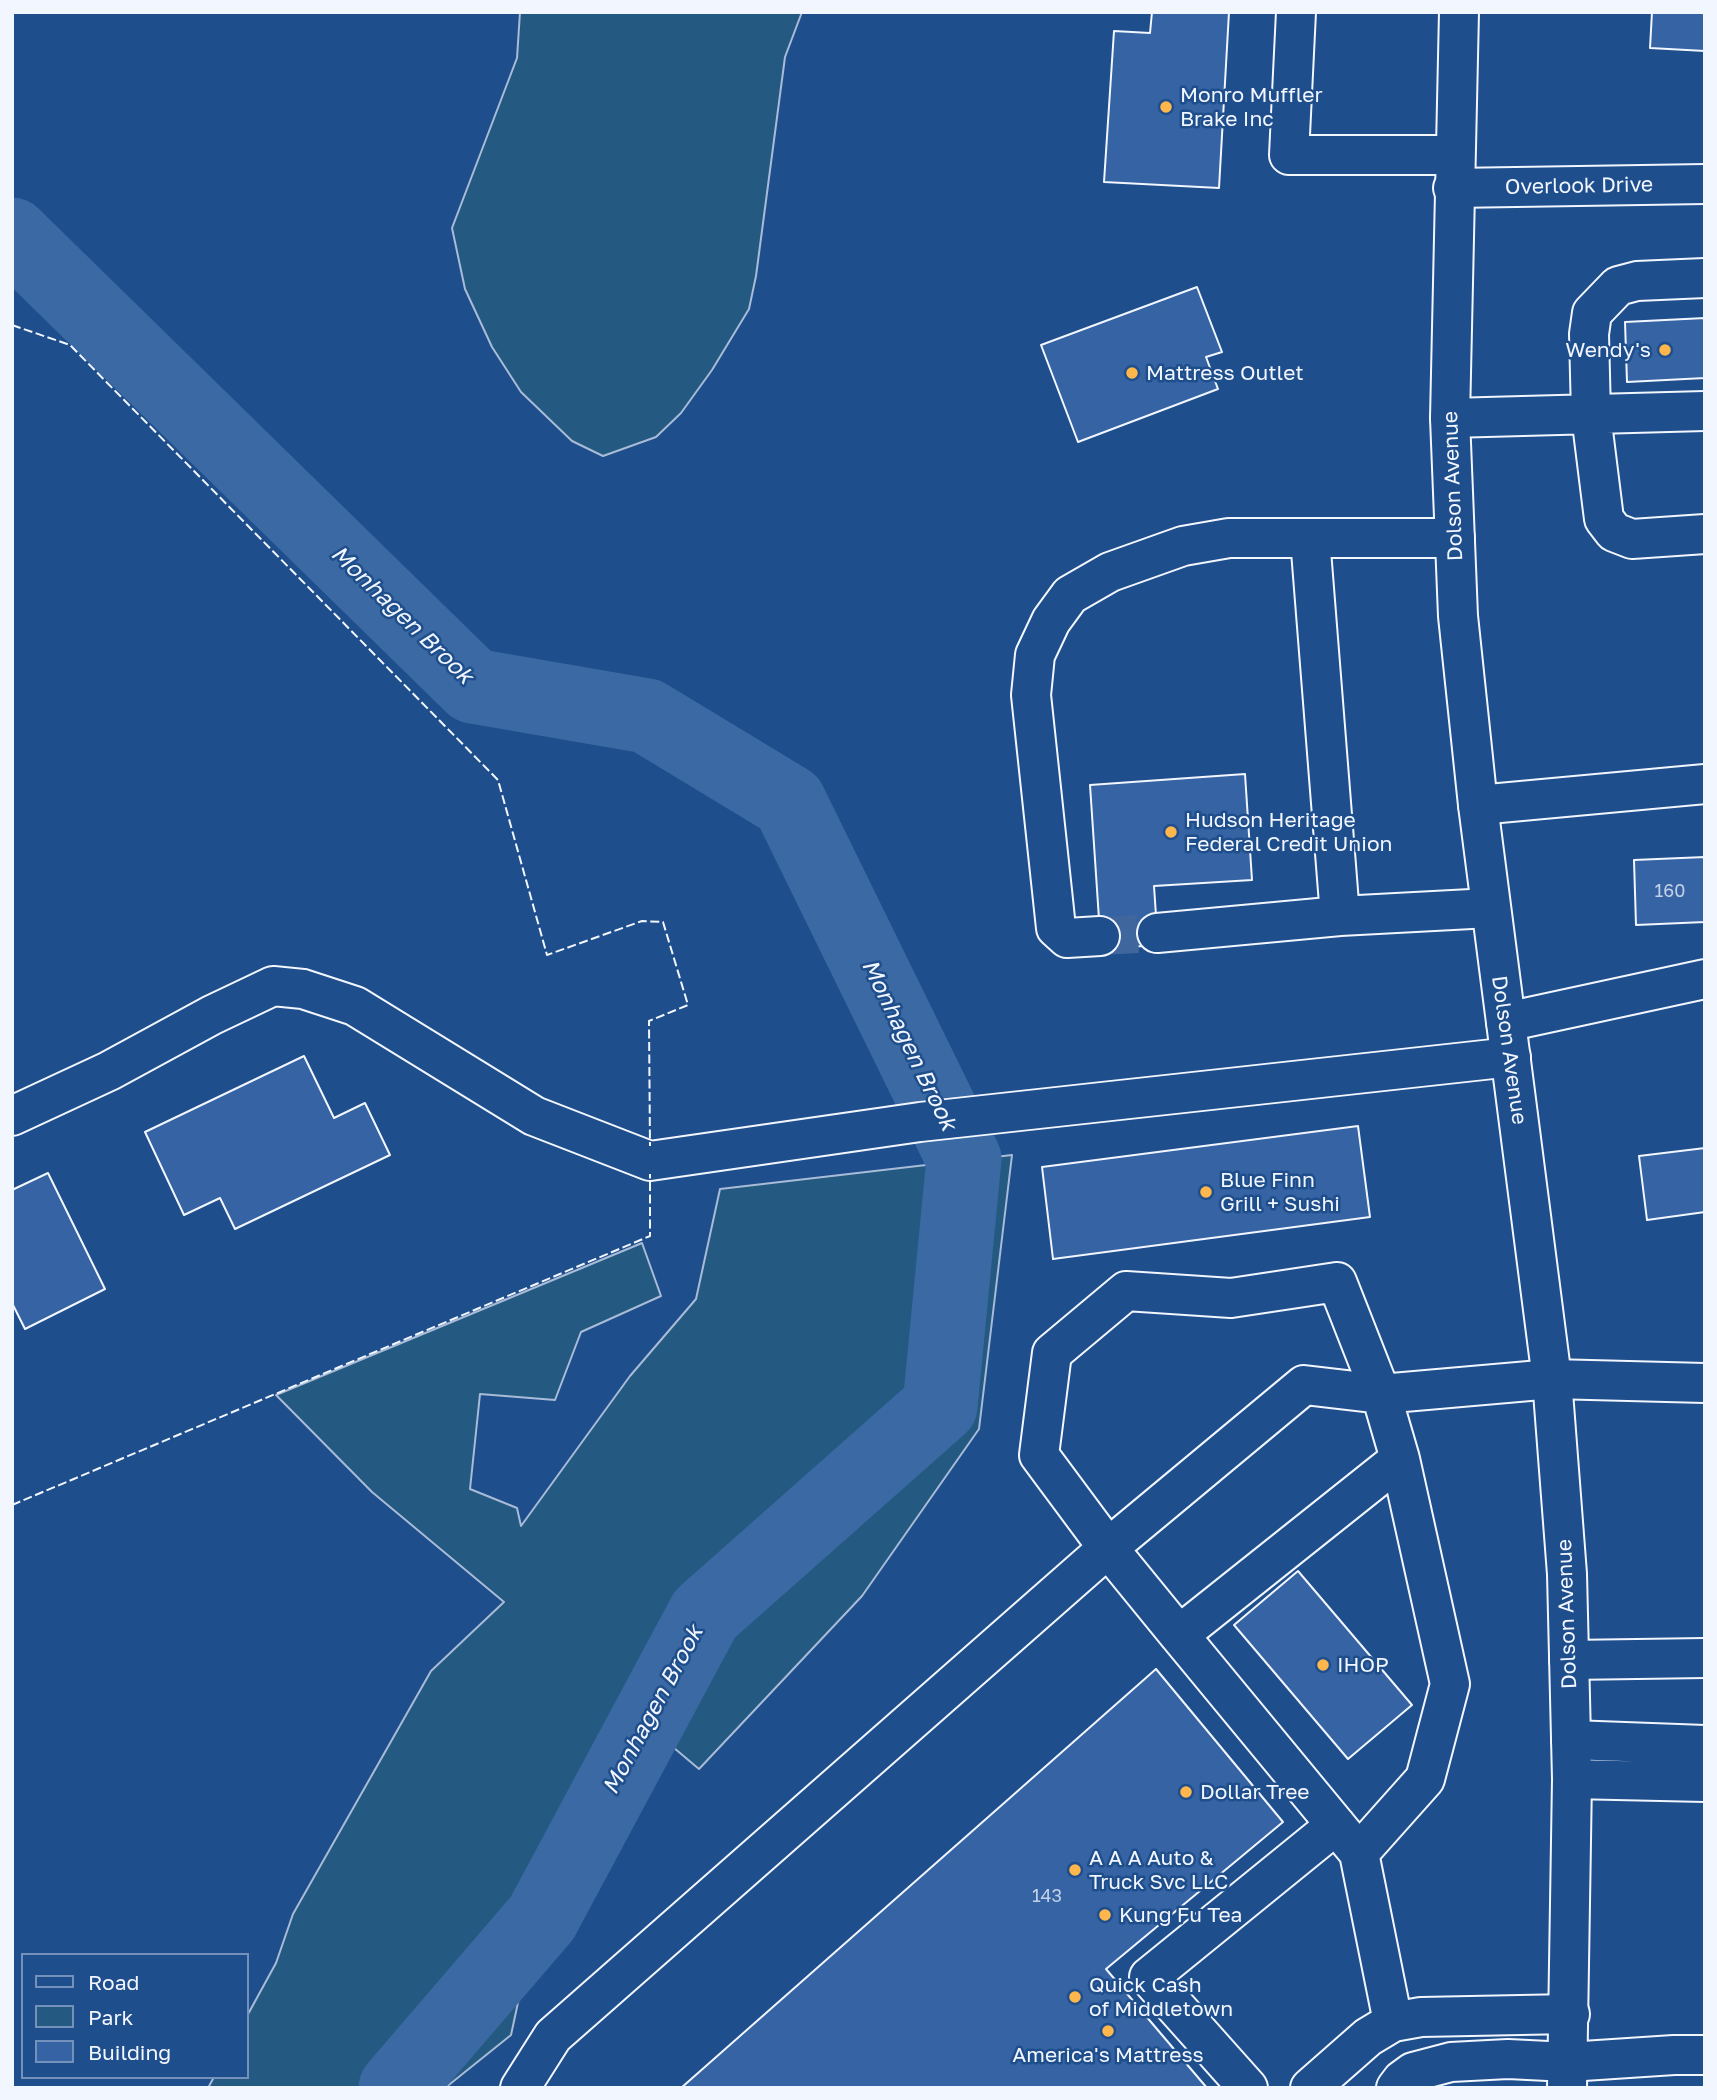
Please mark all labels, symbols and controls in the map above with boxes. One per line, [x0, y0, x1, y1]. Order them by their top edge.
place label: Monro Muffler Brake Inc [1180, 82, 1323, 132]
marker: Monro Muffler Brake Inc [1158, 99, 1174, 115]
street label: Overlook Drive [1505, 172, 1653, 200]
place label: Wendy's [1565, 337, 1651, 363]
marker: Wendy's [1657, 342, 1673, 358]
place label: Mattress Outlet [1146, 360, 1304, 386]
marker: Mattress Outlet [1124, 365, 1140, 381]
street label: Dolson Avenue [1438, 411, 1468, 561]
water label: Monhagen Brook [325, 540, 479, 690]
place label: Hudson Heritage Federal Credit Union [1185, 807, 1392, 857]
marker: Hudson Heritage Federal Credit Union [1163, 824, 1179, 840]
house number: 160 [1655, 880, 1685, 902]
water label: Monhagen Brook [856, 955, 962, 1135]
street label: Dolson Avenue [1486, 974, 1532, 1126]
place label: Blue Finn Grill + Sushi [1220, 1167, 1340, 1217]
marker: Blue Finn Grill + Sushi [1198, 1184, 1214, 1200]
street label: Dolson Avenue [1552, 1539, 1582, 1689]
water label: Monhagen Brook [597, 1621, 709, 1799]
place label: IHOP [1337, 1652, 1389, 1678]
marker: IHOP [1315, 1657, 1331, 1673]
place label: Dollar Tree [1200, 1779, 1310, 1805]
marker: Dollar Tree [1178, 1784, 1194, 1800]
place label: A A A Auto & Truck Svc LLC [1089, 1845, 1228, 1895]
marker: A A A Auto & Truck Svc LLC [1067, 1862, 1083, 1878]
house number: 143 [1032, 1885, 1062, 1907]
place label: Kung Fu Tea [1119, 1902, 1242, 1928]
marker: Kung Fu Tea [1097, 1907, 1113, 1923]
legend [21, 1953, 248, 2079]
text: Road [88, 1969, 139, 1995]
place label: Quick Cash of Middletown [1089, 1972, 1233, 2022]
marker: Quick Cash of Middletown [1067, 1989, 1083, 2005]
text: Park [88, 2004, 133, 2030]
marker: America's Mattress [1100, 2023, 1116, 2039]
text: Building [88, 2039, 171, 2065]
place label: America's Mattress [1012, 2042, 1204, 2068]

